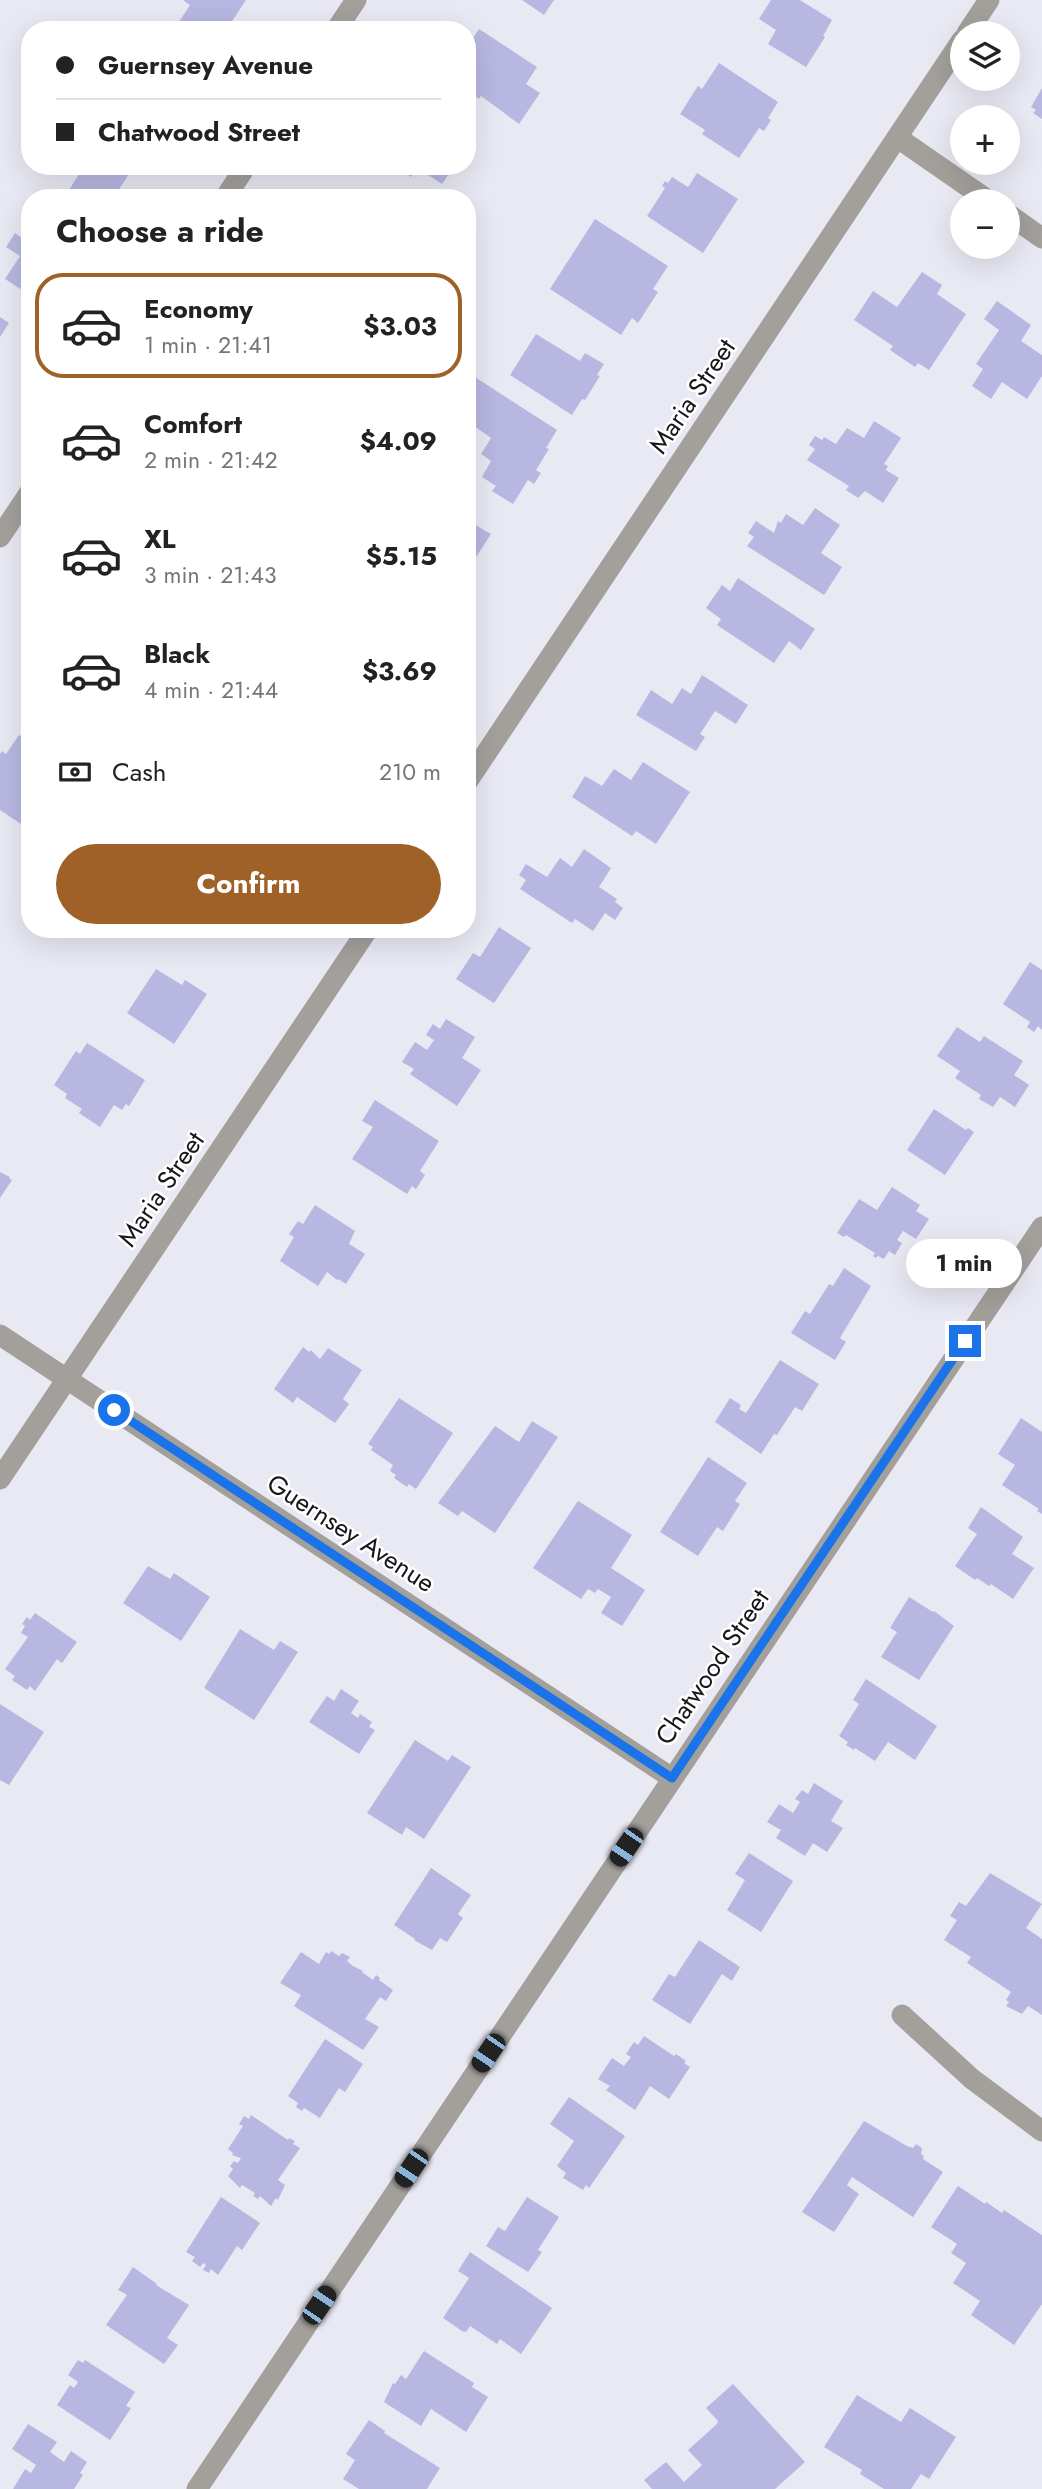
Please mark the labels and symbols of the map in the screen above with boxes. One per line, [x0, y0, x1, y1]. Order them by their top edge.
street label: Maria Street [639, 330, 745, 461]
street label: Maria Street [108, 1123, 214, 1254]
callout: 1 min [907, 1240, 1023, 1288]
route end [949, 1325, 981, 1357]
route start [98, 1394, 130, 1426]
street label: Guernsey Avenue [260, 1464, 442, 1602]
street label: Chatwood Street [646, 1581, 779, 1752]
car [606, 1824, 647, 1870]
car [468, 2030, 509, 2076]
car [391, 2145, 432, 2191]
car [299, 2282, 340, 2328]

